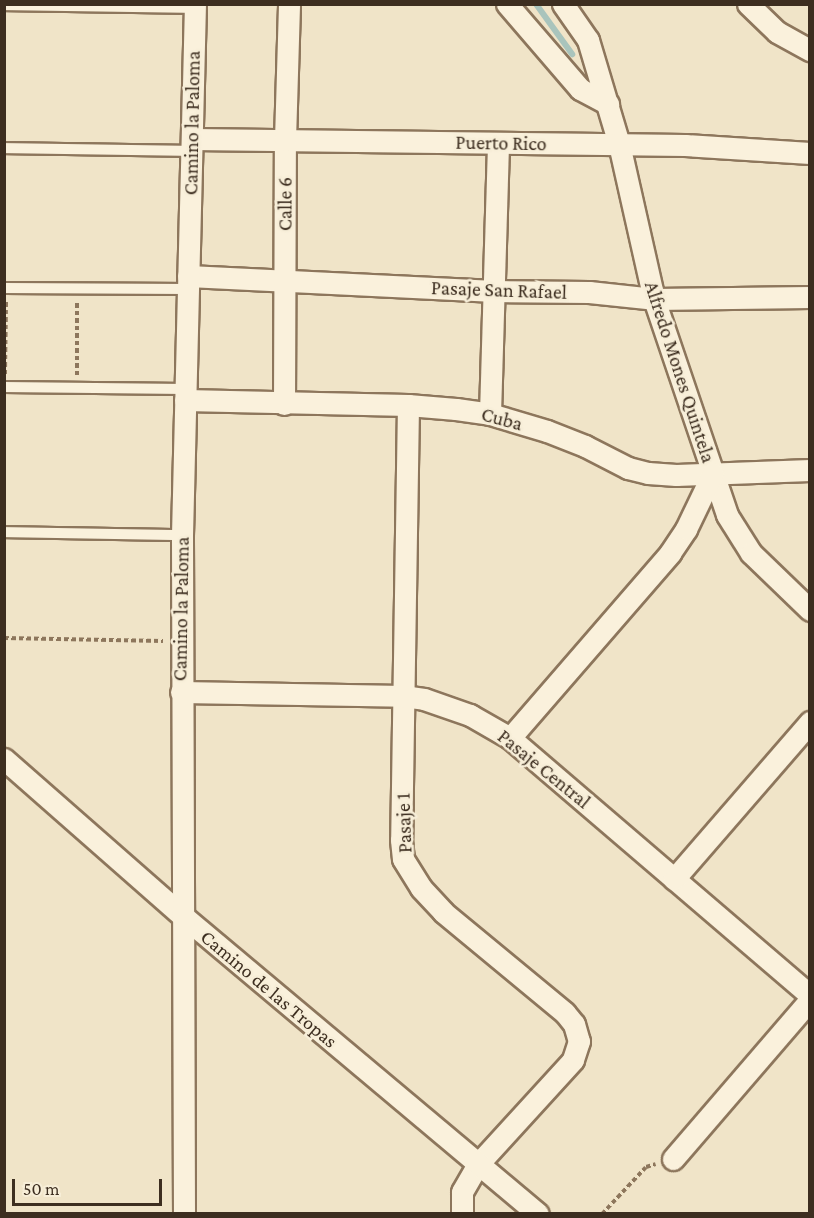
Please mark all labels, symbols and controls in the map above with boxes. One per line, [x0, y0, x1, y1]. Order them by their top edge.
street label: Camino la Paloma [179, 51, 205, 195]
street label: Puerto Rico [455, 130, 547, 156]
street label: Calle 6 [273, 177, 297, 231]
street label: Pasaje San Rafael [431, 276, 567, 304]
street label: Alfredo Mones Quintela [639, 278, 721, 466]
street label: Cuba [479, 402, 525, 436]
street label: Camino la Paloma [168, 537, 194, 681]
street label: Pasaje Central [493, 724, 595, 814]
street label: Pasaje 1 [391, 793, 417, 853]
street label: Camino de las Tropas [196, 925, 342, 1053]
scale bar [15, 1167, 165, 1205]
text: 50 m [23, 1179, 60, 1199]

